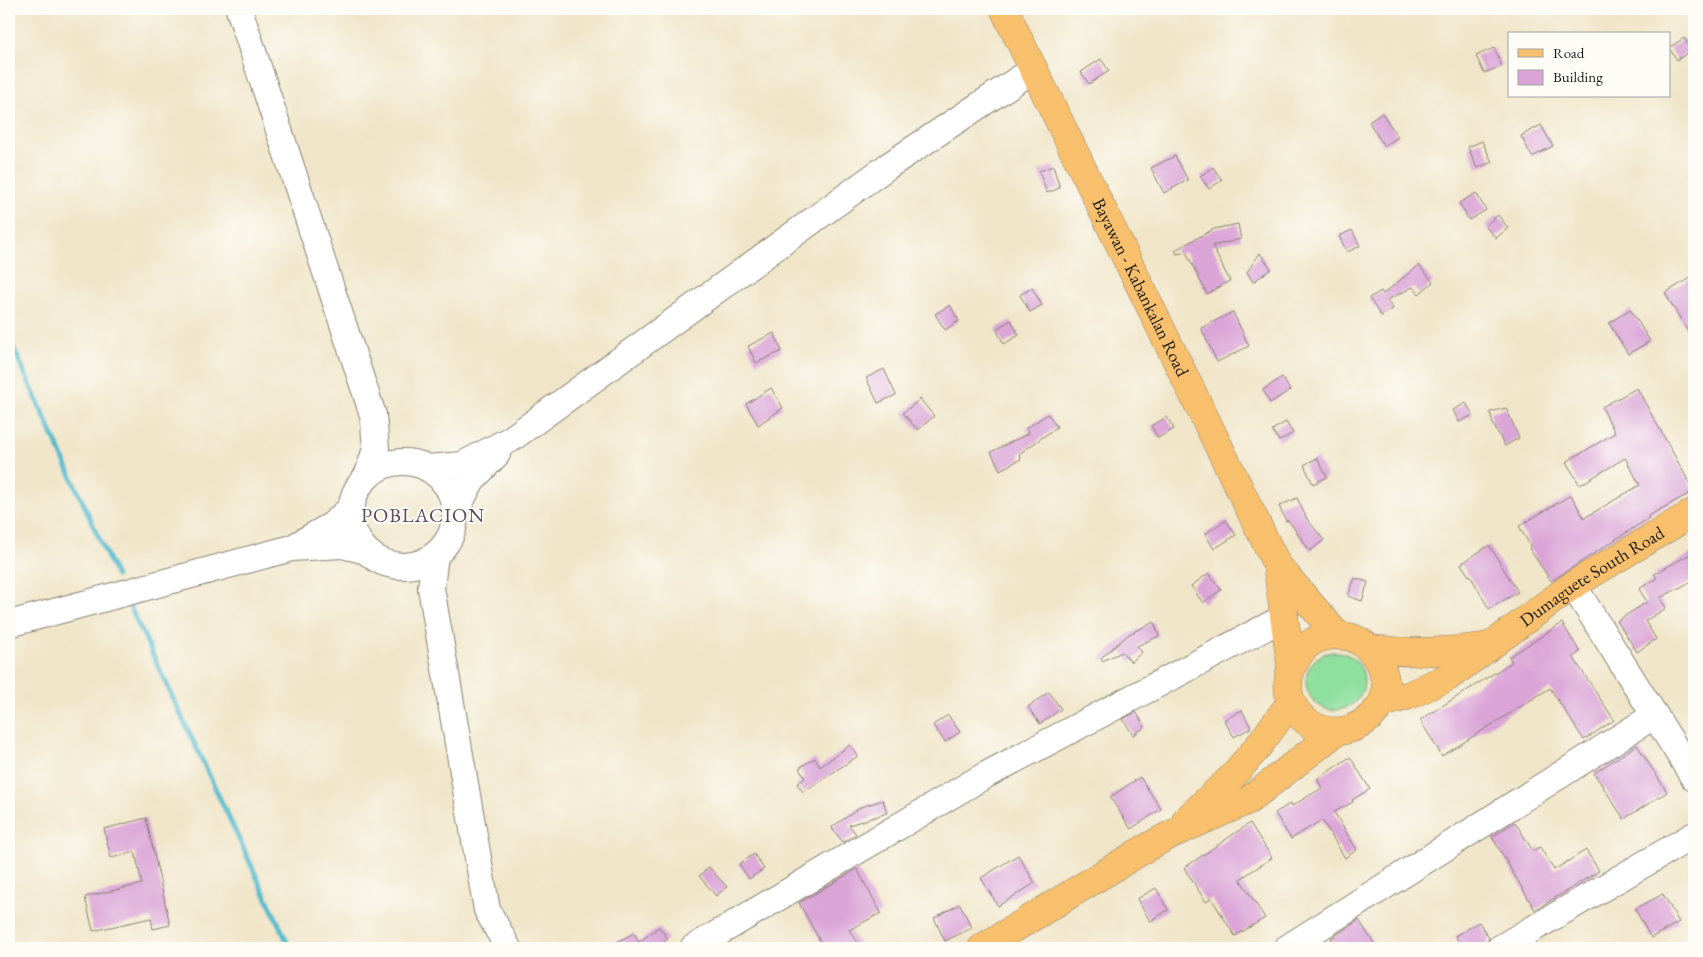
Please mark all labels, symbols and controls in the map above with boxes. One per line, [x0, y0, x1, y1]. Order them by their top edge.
legend [1508, 32, 1670, 98]
text: Road [1553, 43, 1585, 62]
text: Building [1553, 67, 1603, 86]
street label: Bayawan - Kabankalan Road [1088, 194, 1195, 381]
district label: POBLACION [361, 502, 485, 528]
street label: Dumaguete South Road [1515, 520, 1669, 631]

